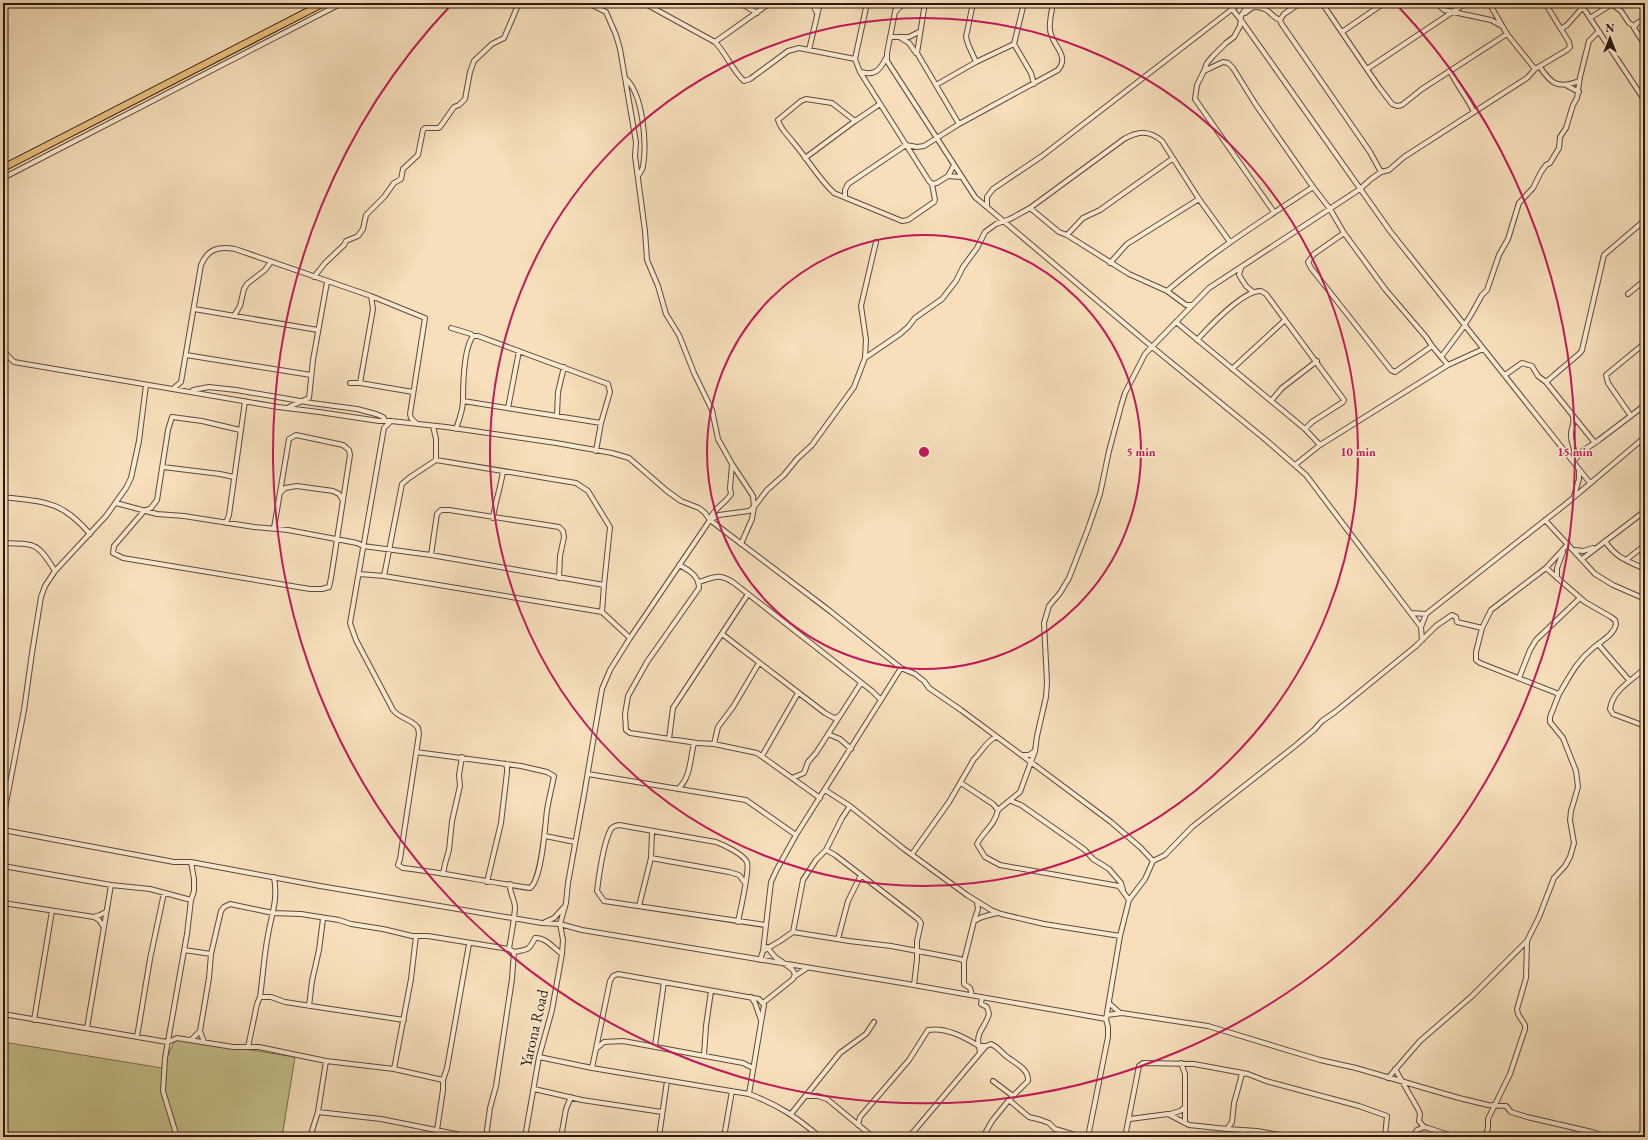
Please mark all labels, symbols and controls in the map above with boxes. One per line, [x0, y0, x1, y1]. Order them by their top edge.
north arrow [1590, 18, 1630, 58]
text: N [1606, 21, 1615, 35]
text: 5 min [1126, 444, 1156, 460]
text: 10 min [1340, 444, 1376, 460]
text: 15 min [1557, 444, 1593, 460]
centre of rings [917, 445, 931, 459]
street label: Yarona Road [515, 986, 553, 1069]

